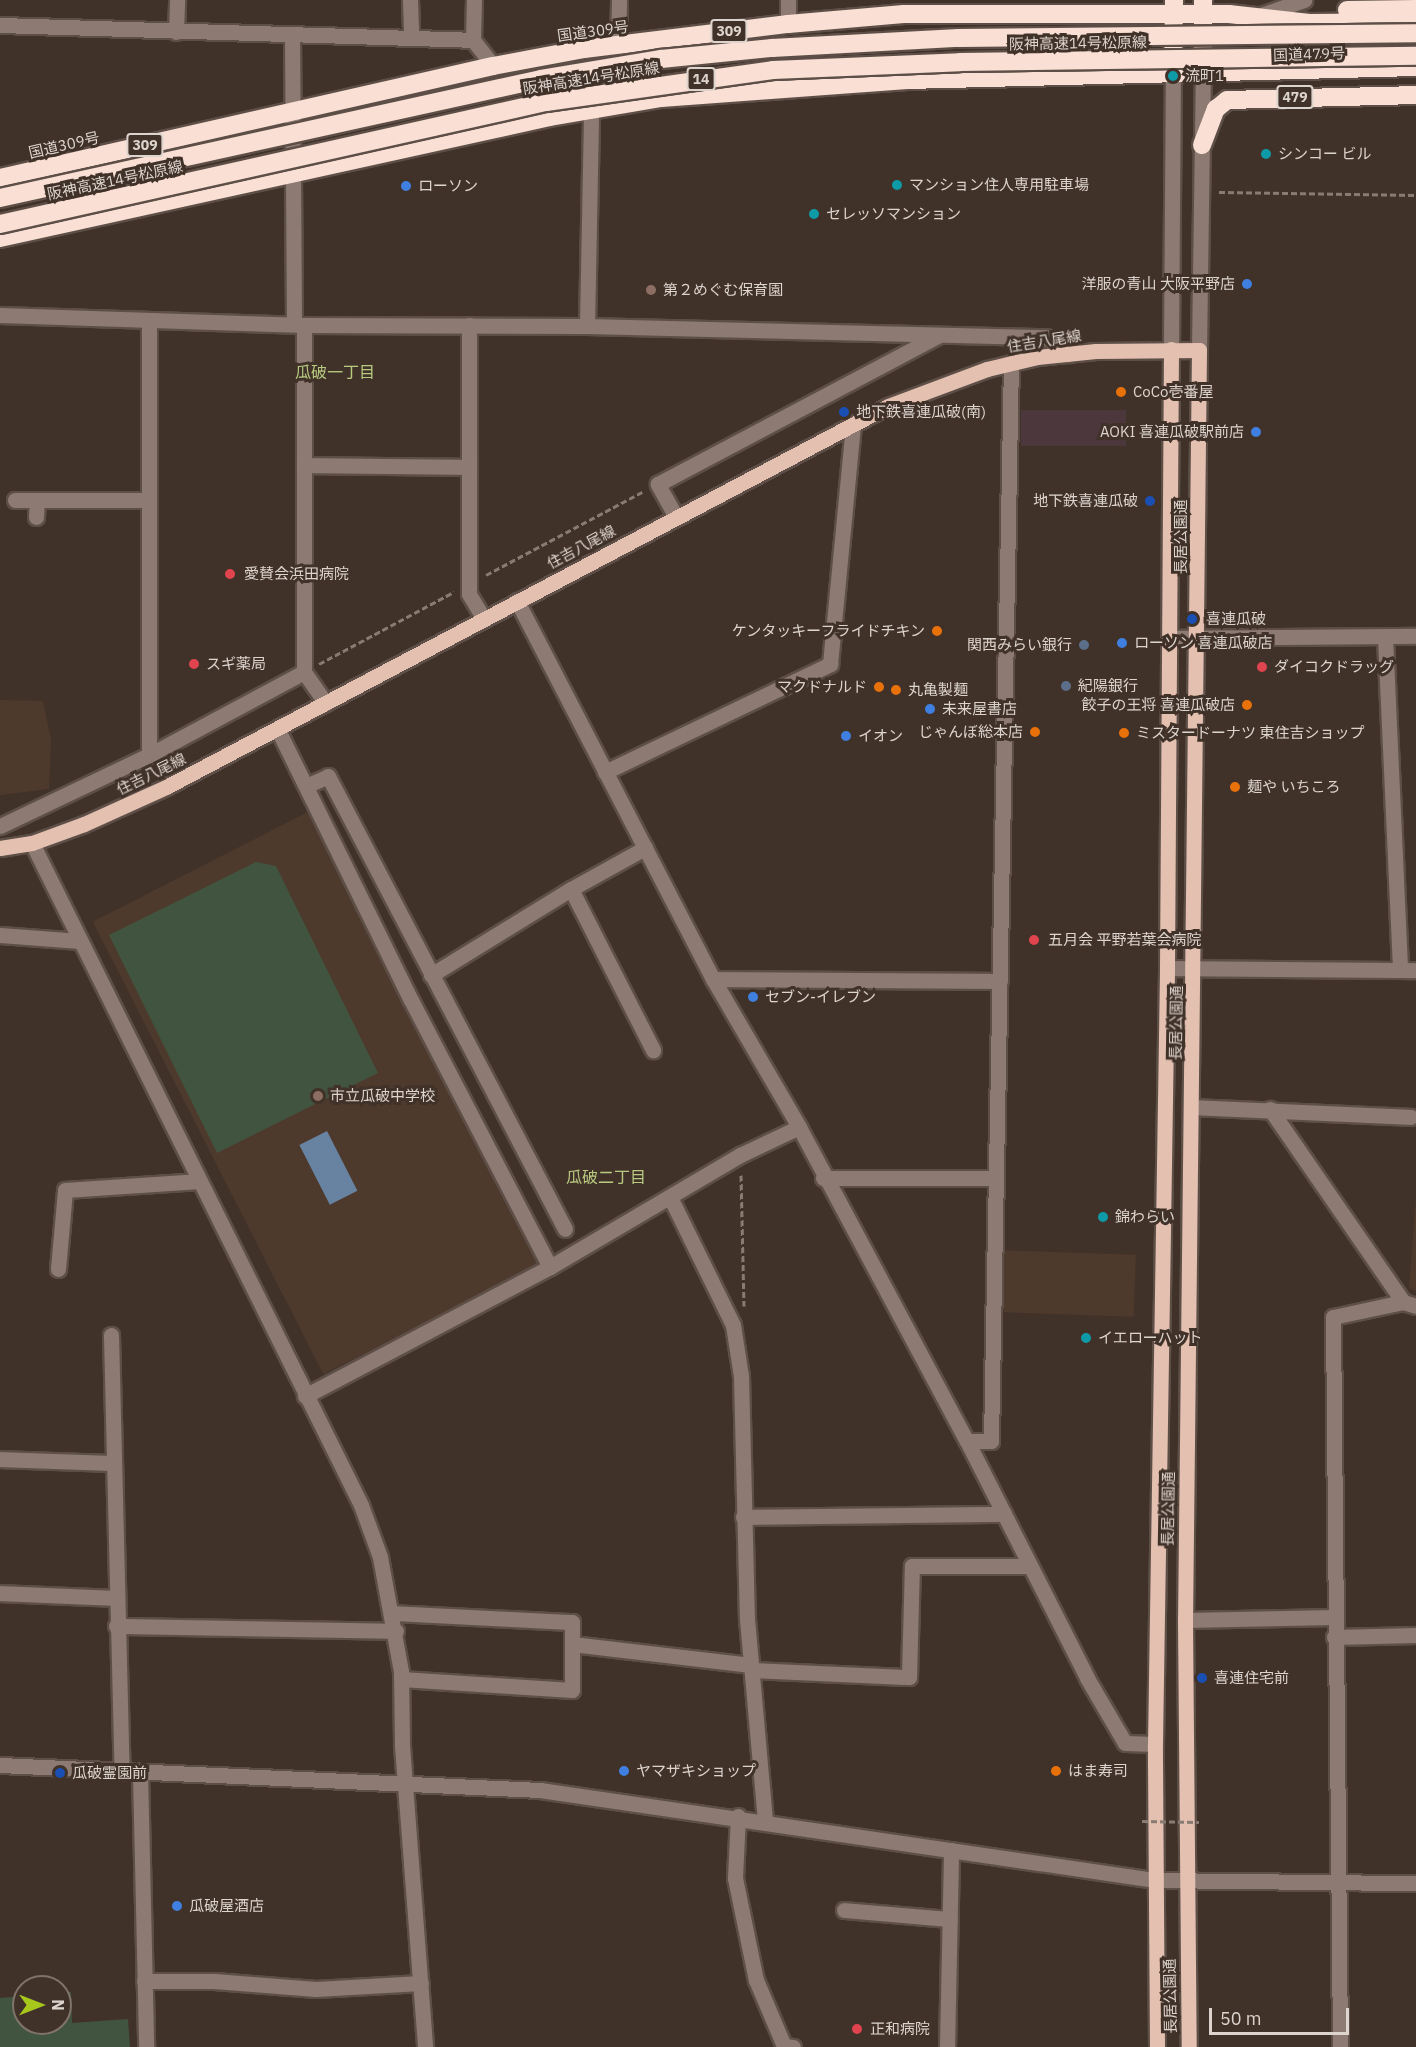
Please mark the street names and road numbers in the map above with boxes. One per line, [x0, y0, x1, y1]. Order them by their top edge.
street label: 国道309号 [556, 17, 630, 45]
road number: 309 [710, 20, 748, 42]
street label: 阪神高速14号松原線 [1009, 33, 1147, 53]
street label: 国道479号 [1273, 44, 1345, 64]
street label: 阪神高速14号松原線 [521, 58, 661, 98]
road number: 14 [686, 68, 716, 90]
road number: 479 [1276, 86, 1314, 108]
street label: 国道309号 [27, 128, 101, 162]
road number: 309 [126, 134, 164, 156]
street label: 阪神高速14号松原線 [46, 157, 184, 203]
street label: 住吉八尾線 [1006, 326, 1082, 356]
street label: 長居公園通 [1172, 500, 1190, 574]
street label: 住吉八尾線 [544, 521, 618, 573]
street label: 住吉八尾線 [113, 749, 189, 799]
street label: 長居公園通 [1166, 985, 1186, 1061]
street label: 長居公園通 [1158, 1471, 1178, 1547]
street label: 長居公園通 [1160, 1958, 1180, 2034]

